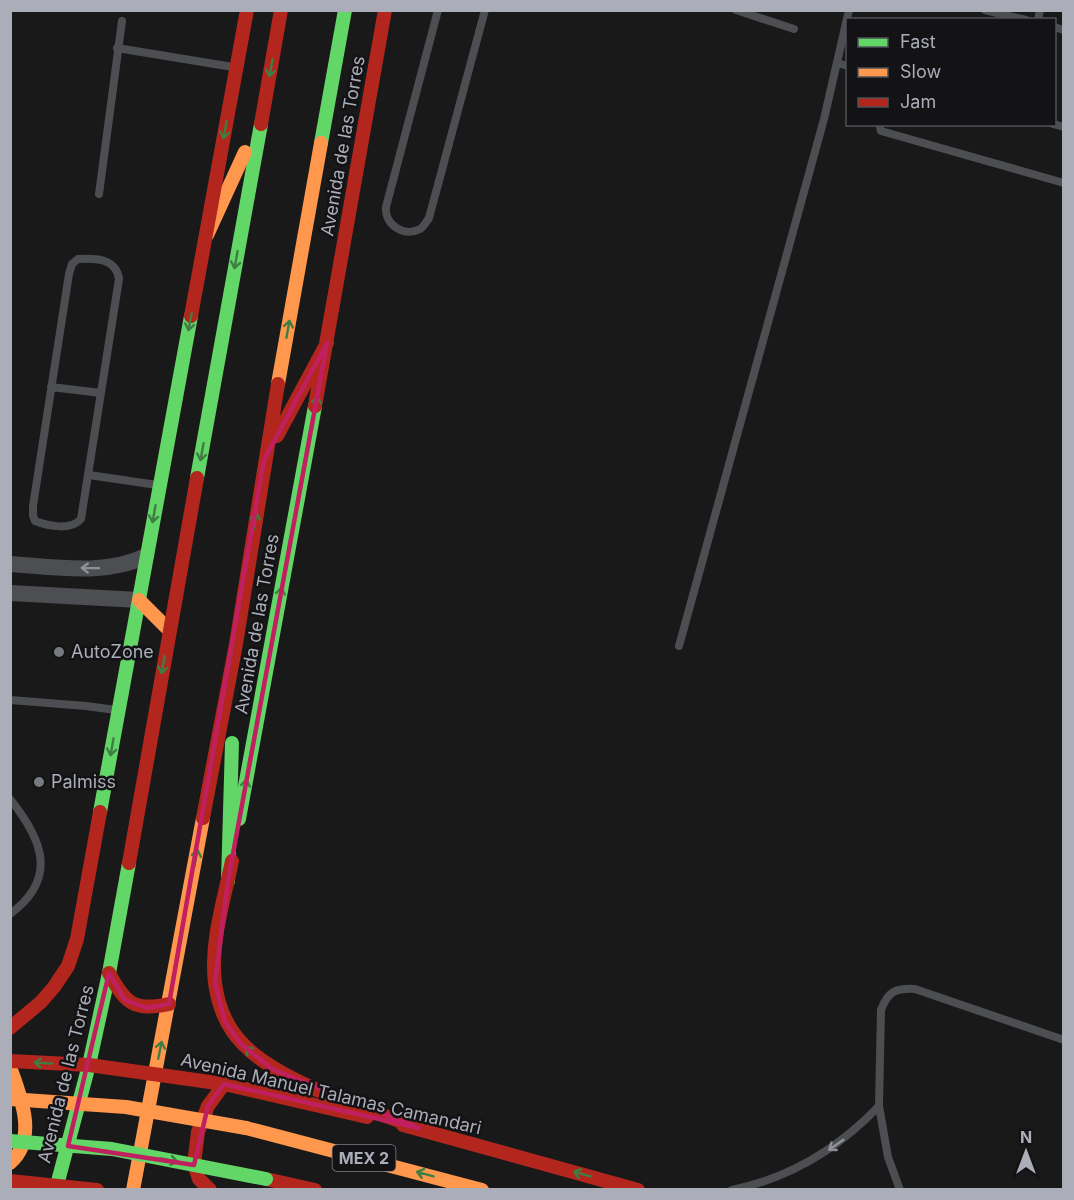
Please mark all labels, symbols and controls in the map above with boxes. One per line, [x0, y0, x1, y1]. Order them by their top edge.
legend [846, 18, 1056, 126]
text: Fast [900, 31, 936, 52]
street label: Avenida de las Torres [316, 54, 369, 238]
one-way arrow [265, 58, 276, 78]
text: Slow [900, 61, 941, 82]
text: Jam [900, 91, 936, 112]
one-way arrow [220, 120, 231, 139]
one-way arrow [231, 250, 242, 269]
one-way arrow [184, 312, 195, 331]
one-way arrow [283, 319, 294, 339]
one-way arrow [311, 395, 322, 415]
one-way arrow [196, 442, 207, 461]
one-way arrow [148, 503, 159, 523]
one-way arrow [249, 512, 260, 531]
street label: Avenida de las Torres [230, 532, 283, 716]
one-way arrow [80, 562, 100, 573]
one-way arrow [275, 587, 286, 607]
place label: AutoZone [71, 641, 154, 662]
marker: AutoZone [52, 645, 66, 659]
one-way arrow [157, 654, 168, 674]
one-way arrow [107, 736, 118, 756]
place label: Palmiss [51, 771, 116, 792]
marker: Palmiss [32, 775, 46, 789]
one-way arrow [240, 779, 251, 799]
one-way arrow [191, 849, 202, 868]
street label: Avenida de las Torres [33, 983, 98, 1165]
one-way arrow [155, 1040, 166, 1060]
one-way arrow [245, 1046, 260, 1060]
street label: Avenida Manuel Talamas Camandari [179, 1049, 483, 1138]
one-way arrow [33, 1057, 53, 1068]
north arrow [996, 1122, 1056, 1182]
text: N [1020, 1127, 1032, 1147]
one-way arrow [828, 1139, 844, 1151]
road number: MEX 2 [332, 1145, 395, 1171]
one-way arrow [159, 1155, 178, 1166]
one-way arrow [416, 1168, 435, 1180]
one-way arrow [573, 1168, 592, 1179]

